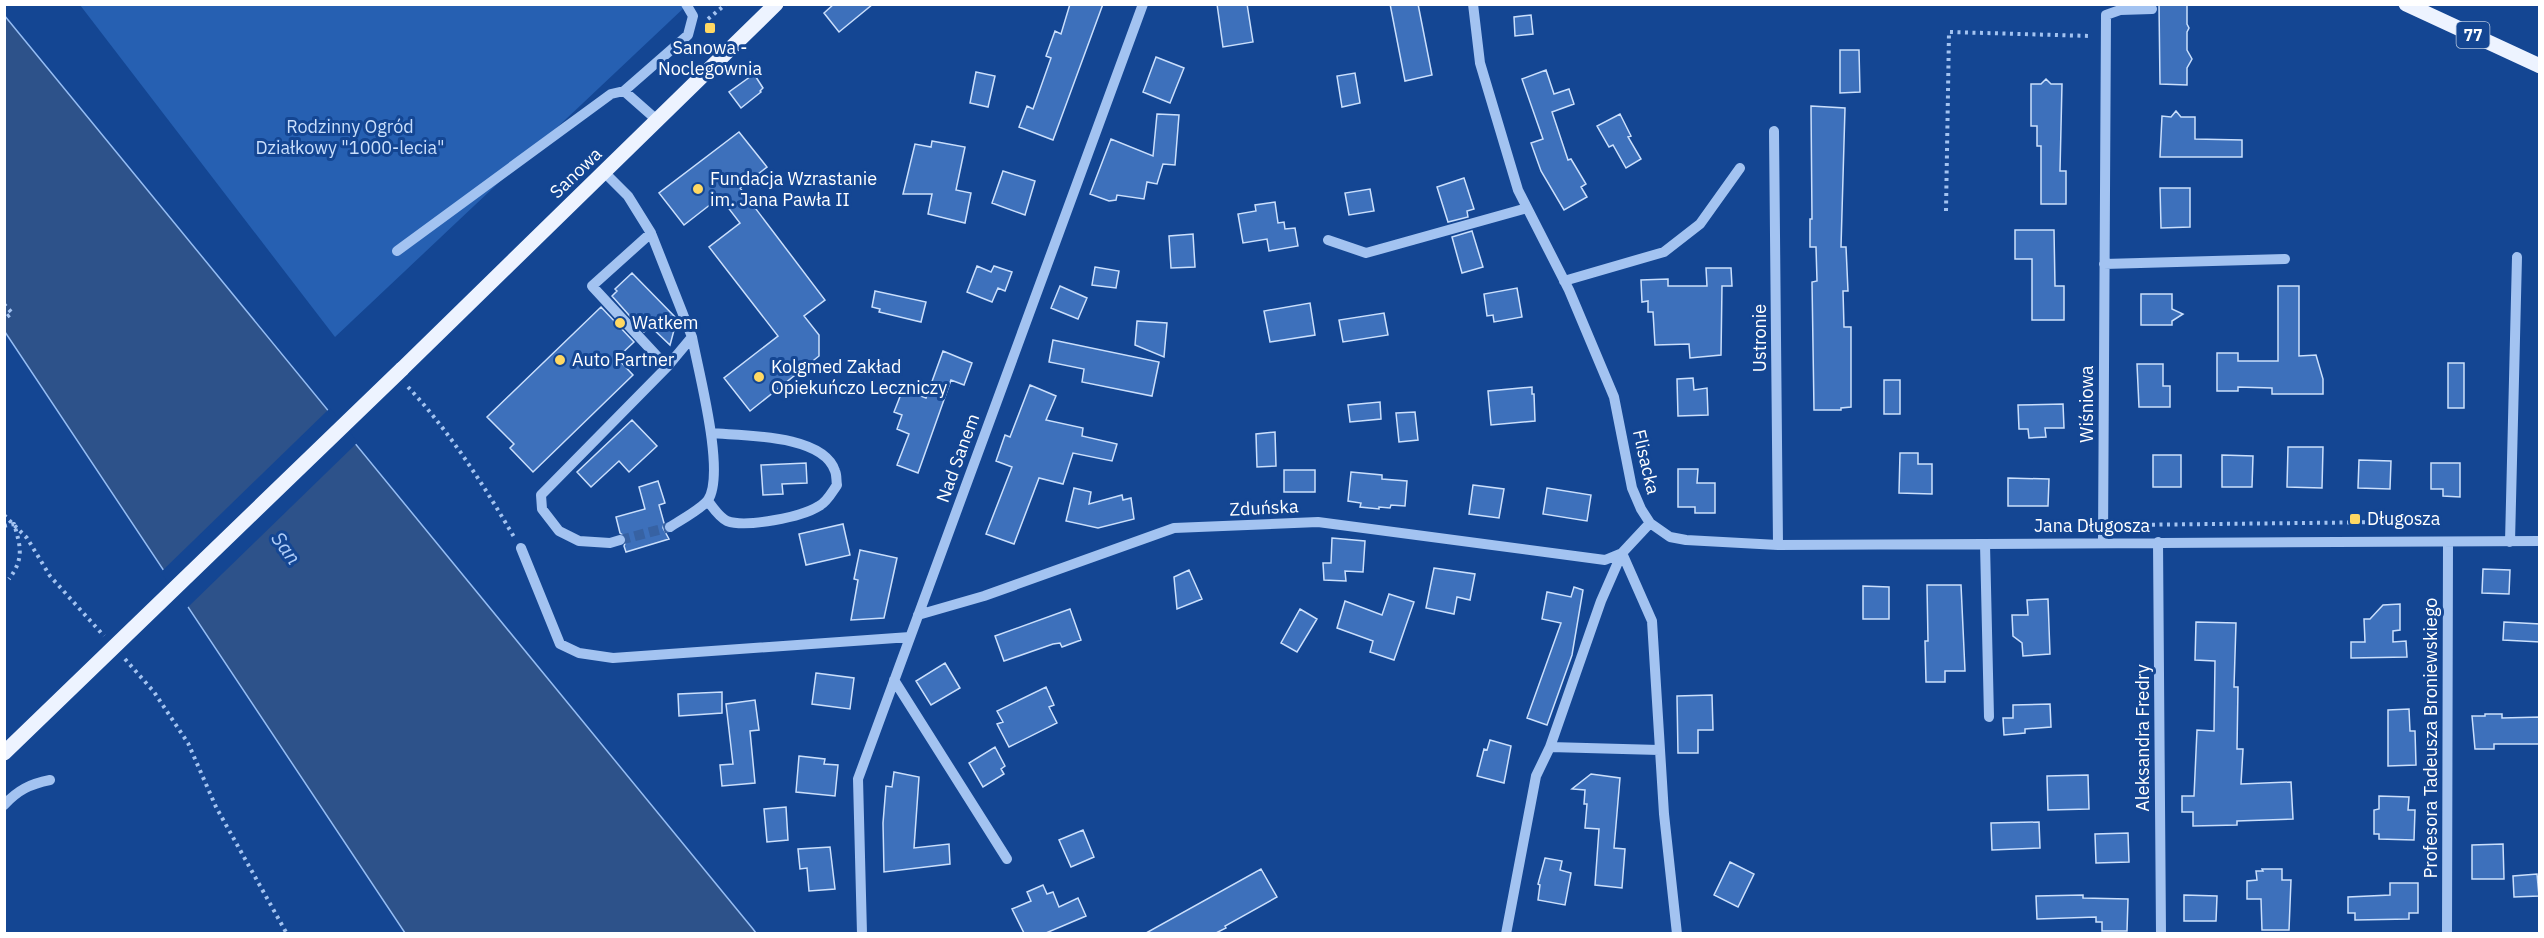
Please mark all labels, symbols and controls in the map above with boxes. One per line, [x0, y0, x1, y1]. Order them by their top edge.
marker: Sanowa - Noclegownia [703, 21, 717, 35]
road number: 77 [2456, 22, 2490, 48]
place label: Sanowa - Noclegownia [658, 36, 762, 80]
park label: Rodzinny Ogród Działkowy "1000-lecia" [256, 115, 444, 159]
street label: Sanowa [545, 142, 607, 203]
place label: Fundacja Wzrastanie im. Jana Pawła II [710, 167, 877, 211]
marker: Fundacja Wzrastanie im. Jana Pawła II [691, 182, 705, 196]
street label: Ustronie [1748, 304, 1771, 372]
place label: Watkem [632, 311, 699, 334]
marker: Watkem [613, 316, 627, 330]
place label: Auto Partner [572, 348, 675, 371]
marker: Auto Partner [553, 353, 567, 367]
place label: Kolgmed Zakład Opiekuńczo Leczniczy [771, 355, 947, 399]
street label: Wiśniowa [2075, 365, 2098, 443]
marker: Kolgmed Zakład Opiekuńczo Leczniczy [752, 370, 766, 384]
street label: Nad Sanem [931, 410, 984, 505]
street label: Flisacka [1628, 427, 1665, 497]
street label: Zduńska [1229, 494, 1299, 521]
place label: Długosza [2367, 507, 2441, 530]
marker: Długosza [2348, 512, 2362, 526]
street label: Jana Długosza [2034, 514, 2150, 537]
water label: San [265, 526, 307, 570]
street label: Profesora Tadeusza Broniewskiego [2419, 598, 2442, 878]
street label: Aleksandra Fredry [2131, 664, 2154, 812]

